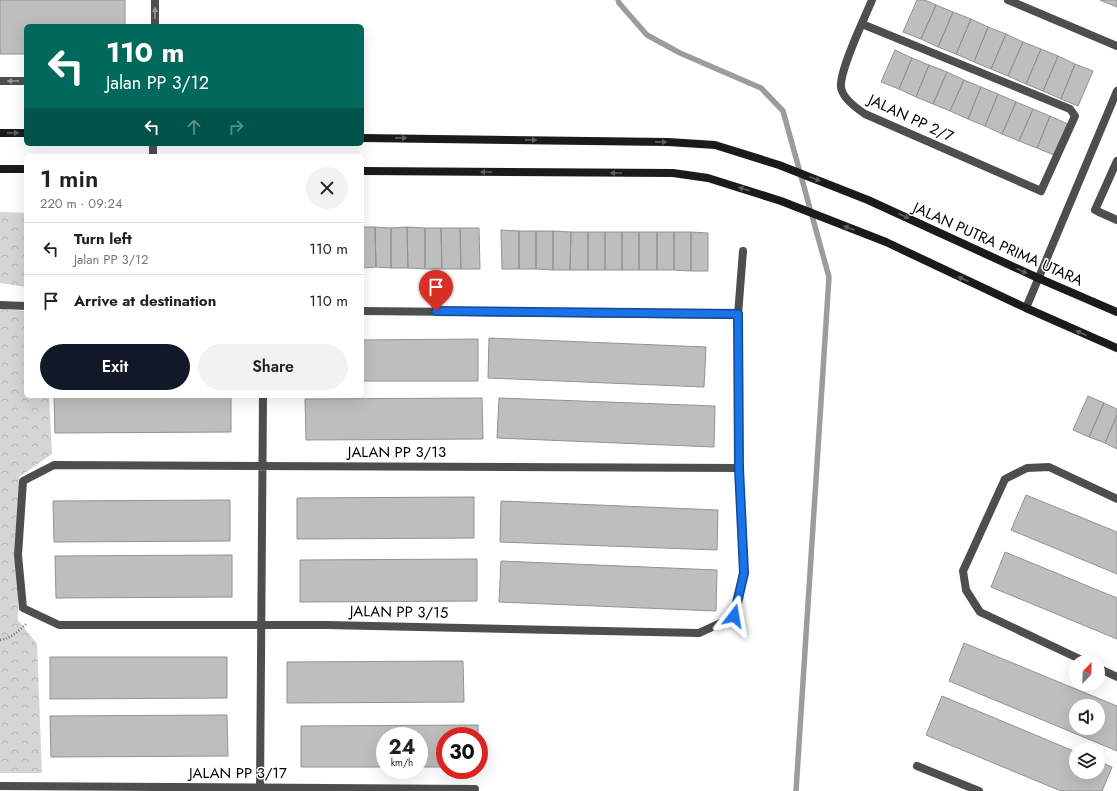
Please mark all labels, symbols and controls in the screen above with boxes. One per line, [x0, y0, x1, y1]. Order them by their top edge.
one-way arrow [152, 6, 158, 19]
text: 110 m [106, 32, 184, 73]
icon: left [40, 40, 92, 92]
text: Jalan PP 3/12 [106, 70, 209, 96]
one-way arrow [6, 78, 19, 84]
street label: JALAN PP 2/7 [863, 88, 957, 147]
icon: left [141, 116, 163, 138]
icon: ahead [183, 116, 205, 138]
icon: right [225, 116, 247, 138]
one-way arrow [7, 130, 20, 136]
one-way arrow [395, 135, 408, 141]
one-way arrow [525, 137, 538, 143]
one-way arrow [655, 138, 667, 145]
text: 1 min [40, 161, 98, 196]
button: close [306, 167, 348, 209]
one-way arrow [479, 169, 492, 175]
one-way arrow [609, 170, 622, 176]
one-way arrow [810, 177, 822, 183]
one-way arrow [737, 186, 749, 192]
text: 220 m · 09:24 [40, 194, 123, 213]
street label: JALAN PUTRA PRIMA UTARA [908, 196, 1087, 292]
one-way arrow [898, 213, 909, 219]
one-way arrow [843, 225, 855, 231]
text: Turn left [74, 228, 132, 250]
icon: left [40, 238, 62, 260]
text: 110 m [309, 238, 348, 260]
text: Jalan PP 3/12 [74, 250, 148, 269]
one-way arrow [1016, 268, 1027, 274]
pin [419, 270, 453, 311]
icon: arrive [425, 276, 447, 298]
one-way arrow [957, 276, 969, 282]
icon: arrive [40, 290, 62, 312]
text: Arrive at destination [74, 290, 216, 312]
text: 110 m [309, 290, 348, 312]
one-way arrow [1075, 329, 1087, 335]
button: Exit [40, 344, 190, 390]
button: Share [198, 344, 348, 390]
street label: JALAN PP 3/13 [346, 441, 446, 463]
position arrow [713, 595, 755, 637]
street label: JALAN PP 3/15 [348, 600, 448, 624]
north arrow [1069, 655, 1105, 691]
map controls [1069, 655, 1105, 779]
button: sound [1069, 699, 1105, 735]
speed limit sign: 30 [436, 727, 488, 779]
text: 24 [388, 733, 416, 762]
button: layers [1069, 743, 1105, 779]
text: km/h [391, 755, 413, 770]
street label: JALAN PP 3/17 [187, 762, 287, 784]

